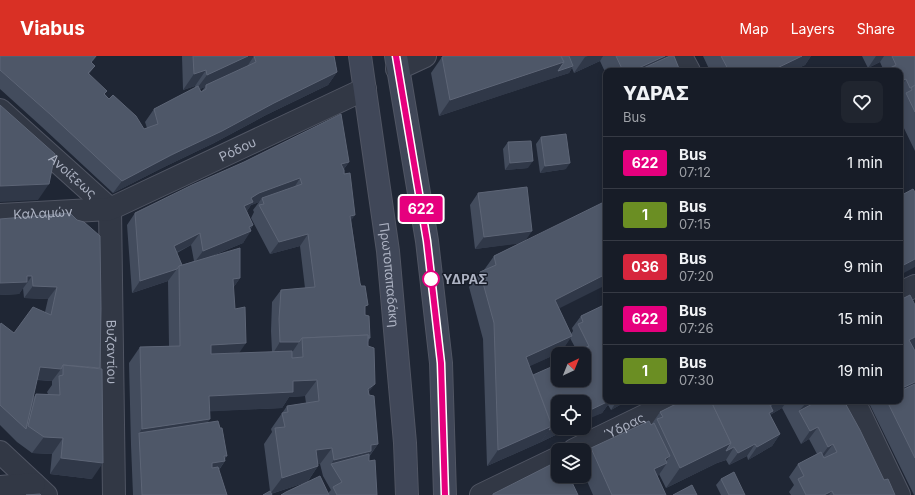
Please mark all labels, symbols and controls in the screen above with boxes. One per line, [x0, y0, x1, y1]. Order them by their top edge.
text: Viabus [20, 17, 85, 40]
text: Map [740, 20, 769, 37]
text: Layers [791, 20, 835, 37]
text: Share [857, 20, 895, 37]
button: heart [841, 81, 883, 123]
text: ΥΔΡΑΣ [623, 82, 689, 105]
text: Bus [623, 109, 646, 125]
street label: Ρόδου [216, 133, 259, 165]
text: Bus [679, 145, 707, 164]
street label: Ανοίξεως [46, 150, 100, 201]
text: 1 min [847, 153, 883, 172]
text: 622 [632, 154, 658, 171]
text: 07:12 [679, 164, 711, 180]
line badge: 622 [398, 196, 444, 222]
text: Bus [679, 197, 707, 216]
text: 622 [408, 200, 434, 217]
street label: Καλαμών [13, 203, 73, 222]
text: 4 min [843, 205, 883, 224]
text: 1 [642, 206, 648, 223]
text: 07:15 [679, 216, 711, 232]
street label: Πρωτοπαπαδάκη [376, 222, 403, 328]
text: Bus [679, 249, 707, 268]
text: 9 min [844, 257, 883, 276]
text: 036 [631, 258, 659, 275]
text: 07:20 [679, 268, 714, 284]
marker: ΥΔΡΑΣ [422, 270, 440, 288]
place label: ΥΔΡΑΣ [443, 271, 487, 287]
text: Bus [679, 301, 707, 320]
text: 15 min [838, 309, 883, 328]
text: 622 [632, 310, 658, 327]
street label: Βυζαντίου [104, 320, 120, 384]
text: 07:26 [679, 320, 714, 336]
north arrow [551, 347, 591, 387]
map controls [551, 347, 591, 483]
text: Bus [679, 353, 707, 372]
text: 19 min [838, 361, 883, 380]
text: 1 [642, 362, 648, 379]
text: 07:30 [679, 372, 714, 388]
button: locate [551, 395, 591, 435]
street label: Ύδρας [602, 409, 647, 442]
button: layers [551, 443, 591, 483]

